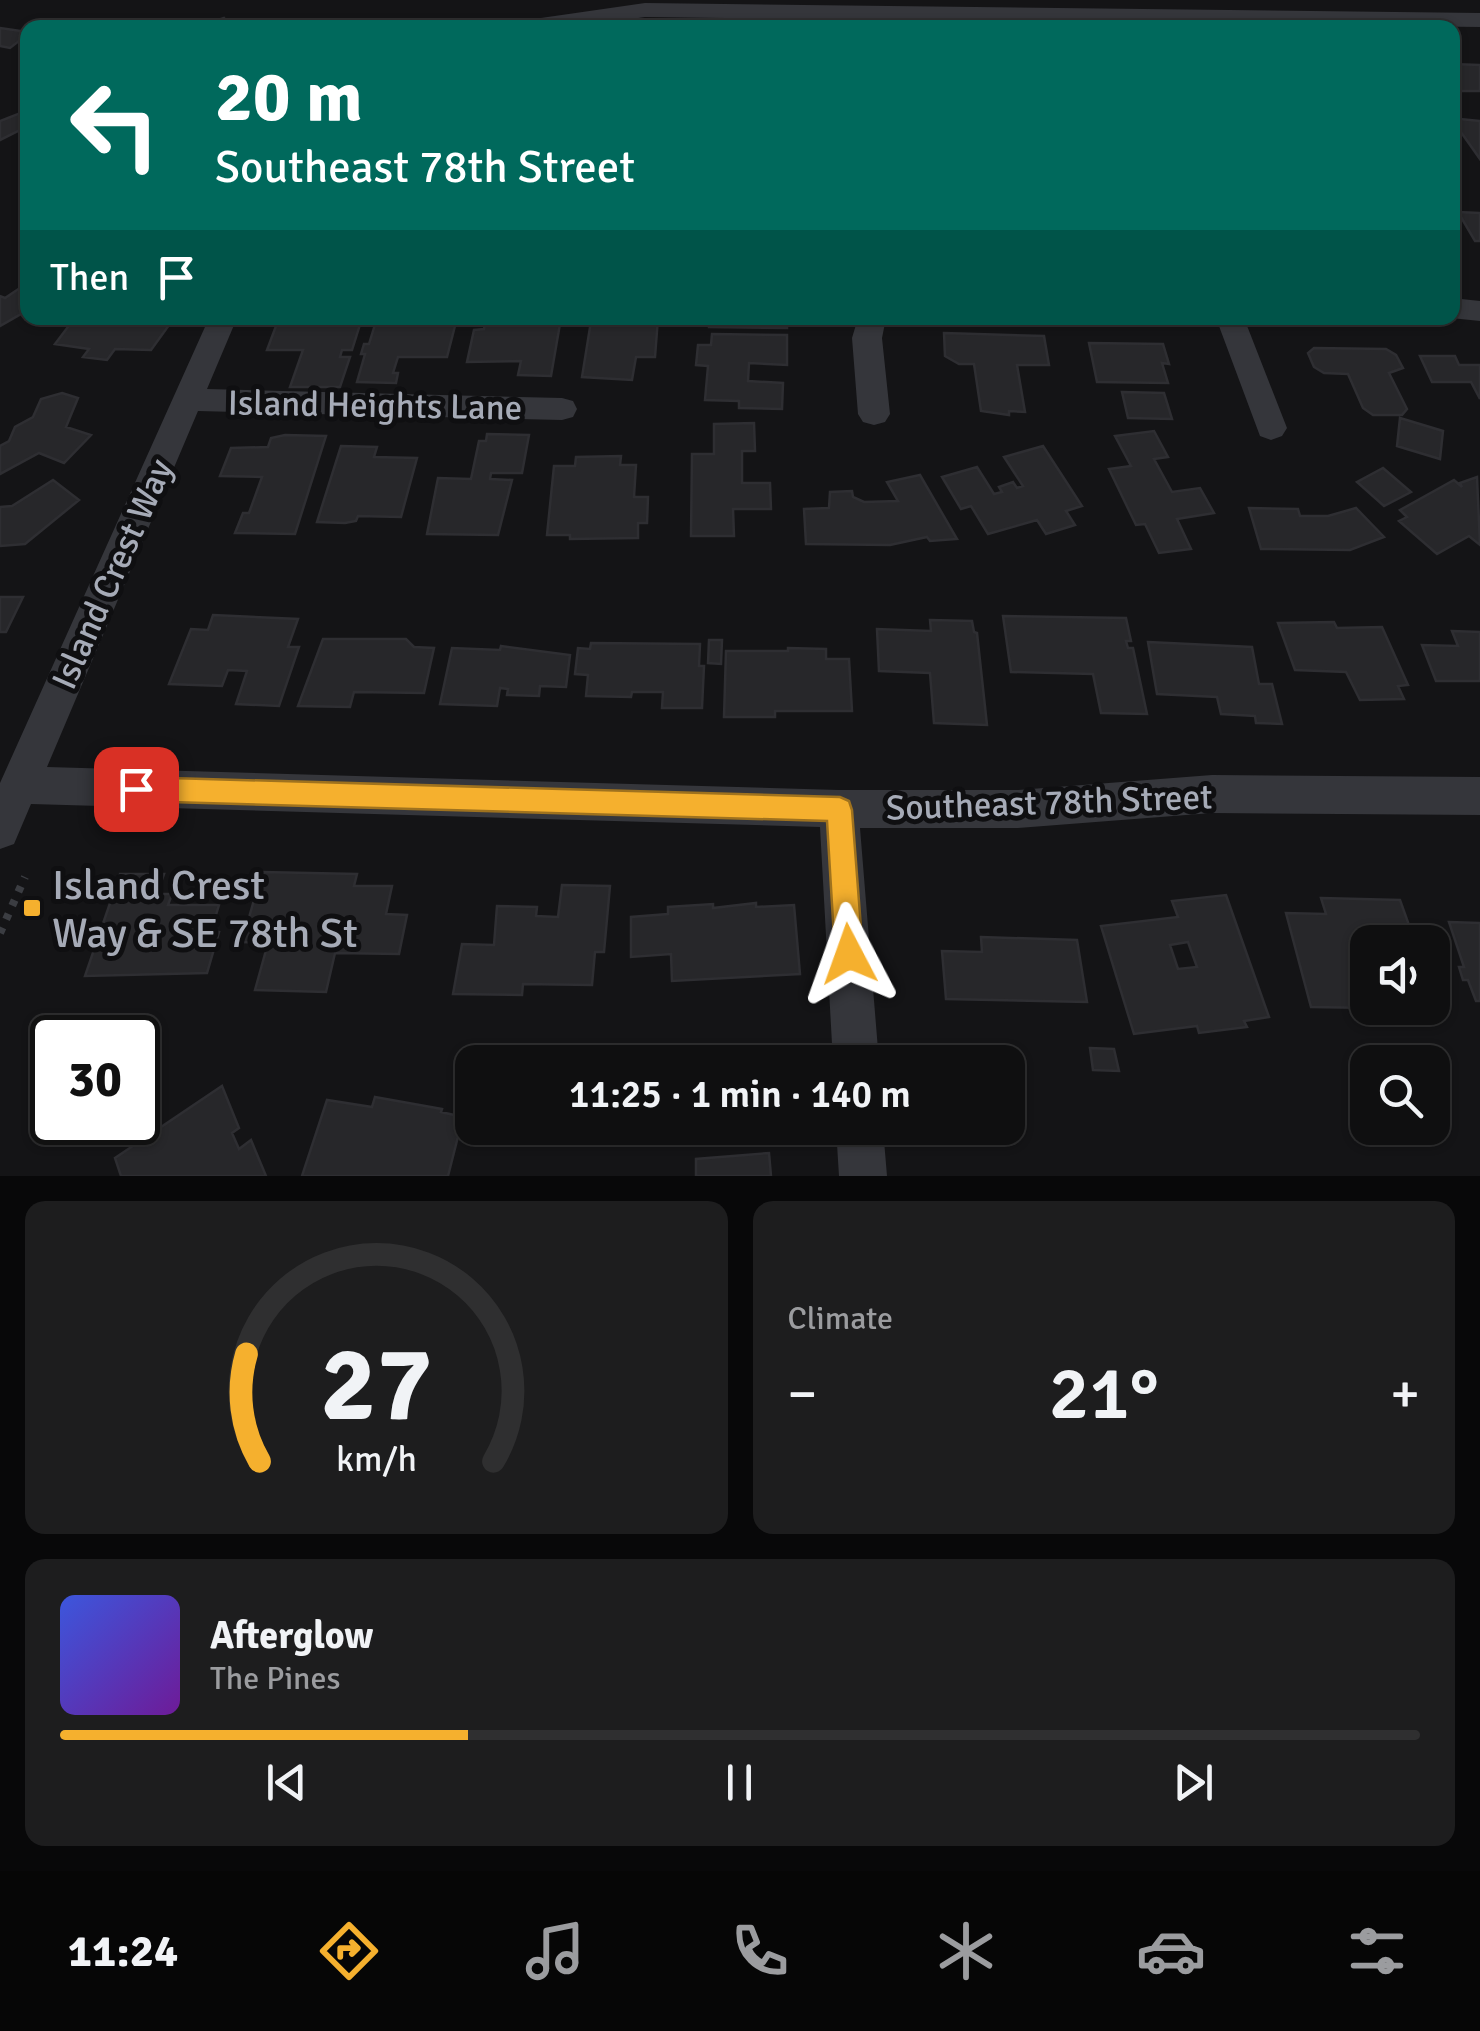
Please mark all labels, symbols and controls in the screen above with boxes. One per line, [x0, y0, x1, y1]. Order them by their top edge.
text: 20 m [215, 54, 363, 140]
icon: left [50, 60, 180, 190]
text: Southeast 78th Street [215, 140, 635, 195]
icon: arrive [149, 250, 204, 305]
text: Then [50, 254, 129, 301]
street label: Island Heights Lane [227, 381, 523, 430]
street label: Island Crest Way [43, 452, 182, 696]
pin [94, 747, 179, 832]
icon: arrive [109, 762, 164, 817]
street label: Southeast 78th Street [885, 775, 1213, 830]
place label: Island Crest Way & SE 78th St [52, 860, 358, 959]
marker: Island Crest Way & SE 78th St [21, 897, 43, 919]
position arrow [797, 902, 901, 1006]
map controls [1350, 925, 1450, 1145]
button: sound [1350, 925, 1450, 1025]
speed limit sign: 30 [30, 1015, 160, 1145]
button: search [1350, 1045, 1450, 1145]
text: 11:25 · 1 min · 140 m [569, 1071, 911, 1118]
text: Climate [788, 1299, 893, 1338]
text: 27 [320, 1321, 432, 1449]
text: 21° [1049, 1347, 1159, 1440]
text: − [788, 1360, 817, 1428]
text: + [1390, 1360, 1420, 1428]
text: km/h [336, 1437, 417, 1481]
text: Afterglow [210, 1612, 373, 1659]
text: The Pines [210, 1659, 341, 1698]
icon: previous [259, 1755, 314, 1810]
icon: pause [712, 1755, 767, 1810]
icon: next [1166, 1755, 1221, 1810]
icon: directions [314, 1916, 384, 1986]
icon: music [520, 1916, 590, 1986]
icon: phone [725, 1916, 795, 1986]
icon: climate [931, 1916, 1001, 1986]
icon: car [1136, 1916, 1206, 1986]
icon: filters [1342, 1916, 1412, 1986]
text: 11:24 [68, 1924, 178, 1979]

